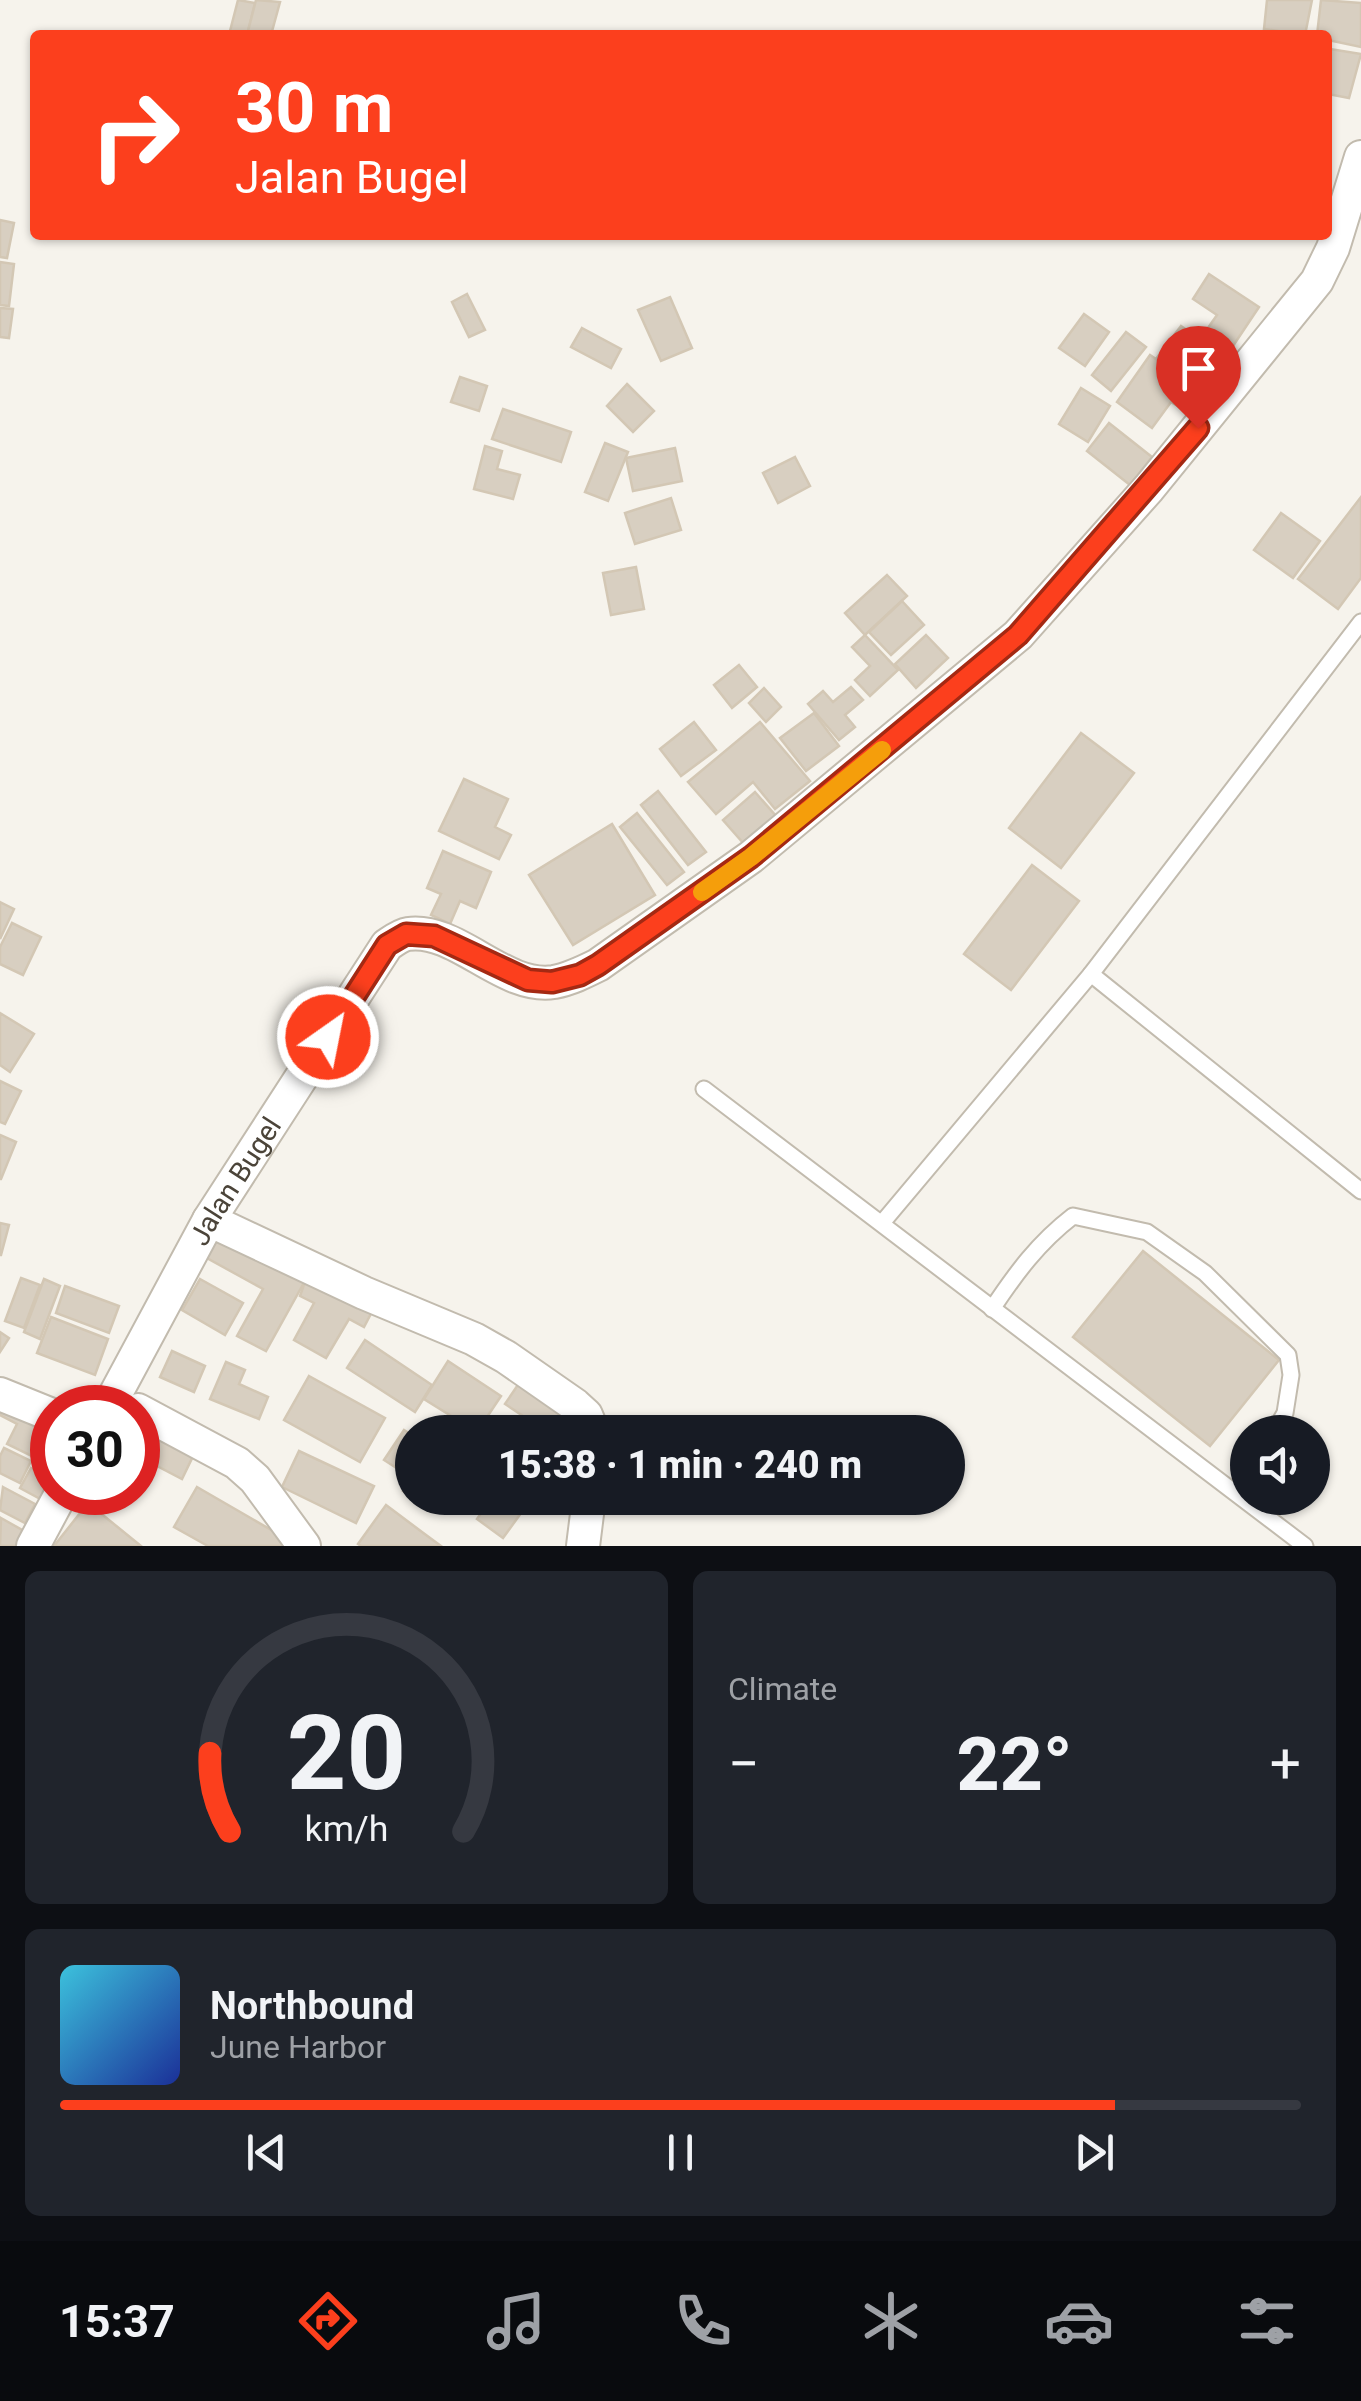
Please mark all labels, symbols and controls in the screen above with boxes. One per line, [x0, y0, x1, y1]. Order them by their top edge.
text: 30 m [235, 67, 393, 149]
icon: right [70, 70, 200, 200]
text: Jalan Bugel [235, 151, 469, 204]
pin [1156, 326, 1241, 429]
icon: arrive [1171, 341, 1226, 396]
position arrow [276, 985, 380, 1089]
street label: Jalan Bugel [183, 1111, 288, 1251]
speed limit sign: 30 [30, 1385, 160, 1515]
map controls [1230, 1415, 1330, 1515]
button: sound [1230, 1415, 1330, 1515]
text: 15:38 · 1 min · 240 m [498, 1443, 862, 1487]
text: Climate [728, 1670, 837, 1708]
text: 20 [287, 1693, 406, 1814]
text: 22° [957, 1720, 1073, 1808]
text: − [728, 1732, 759, 1796]
text: + [1270, 1732, 1301, 1796]
text: km/h [305, 1808, 388, 1850]
text: Northbound [210, 1984, 414, 2028]
text: June Harbor [210, 2028, 386, 2066]
icon: previous [239, 2125, 294, 2180]
icon: pause [653, 2125, 708, 2180]
icon: next [1067, 2125, 1122, 2180]
icon: directions [293, 2286, 363, 2356]
icon: music [481, 2286, 551, 2356]
icon: phone [668, 2286, 738, 2356]
icon: climate [856, 2286, 926, 2356]
icon: car [1044, 2286, 1114, 2356]
icon: filters [1232, 2286, 1302, 2356]
text: 15:37 [59, 2295, 175, 2348]

